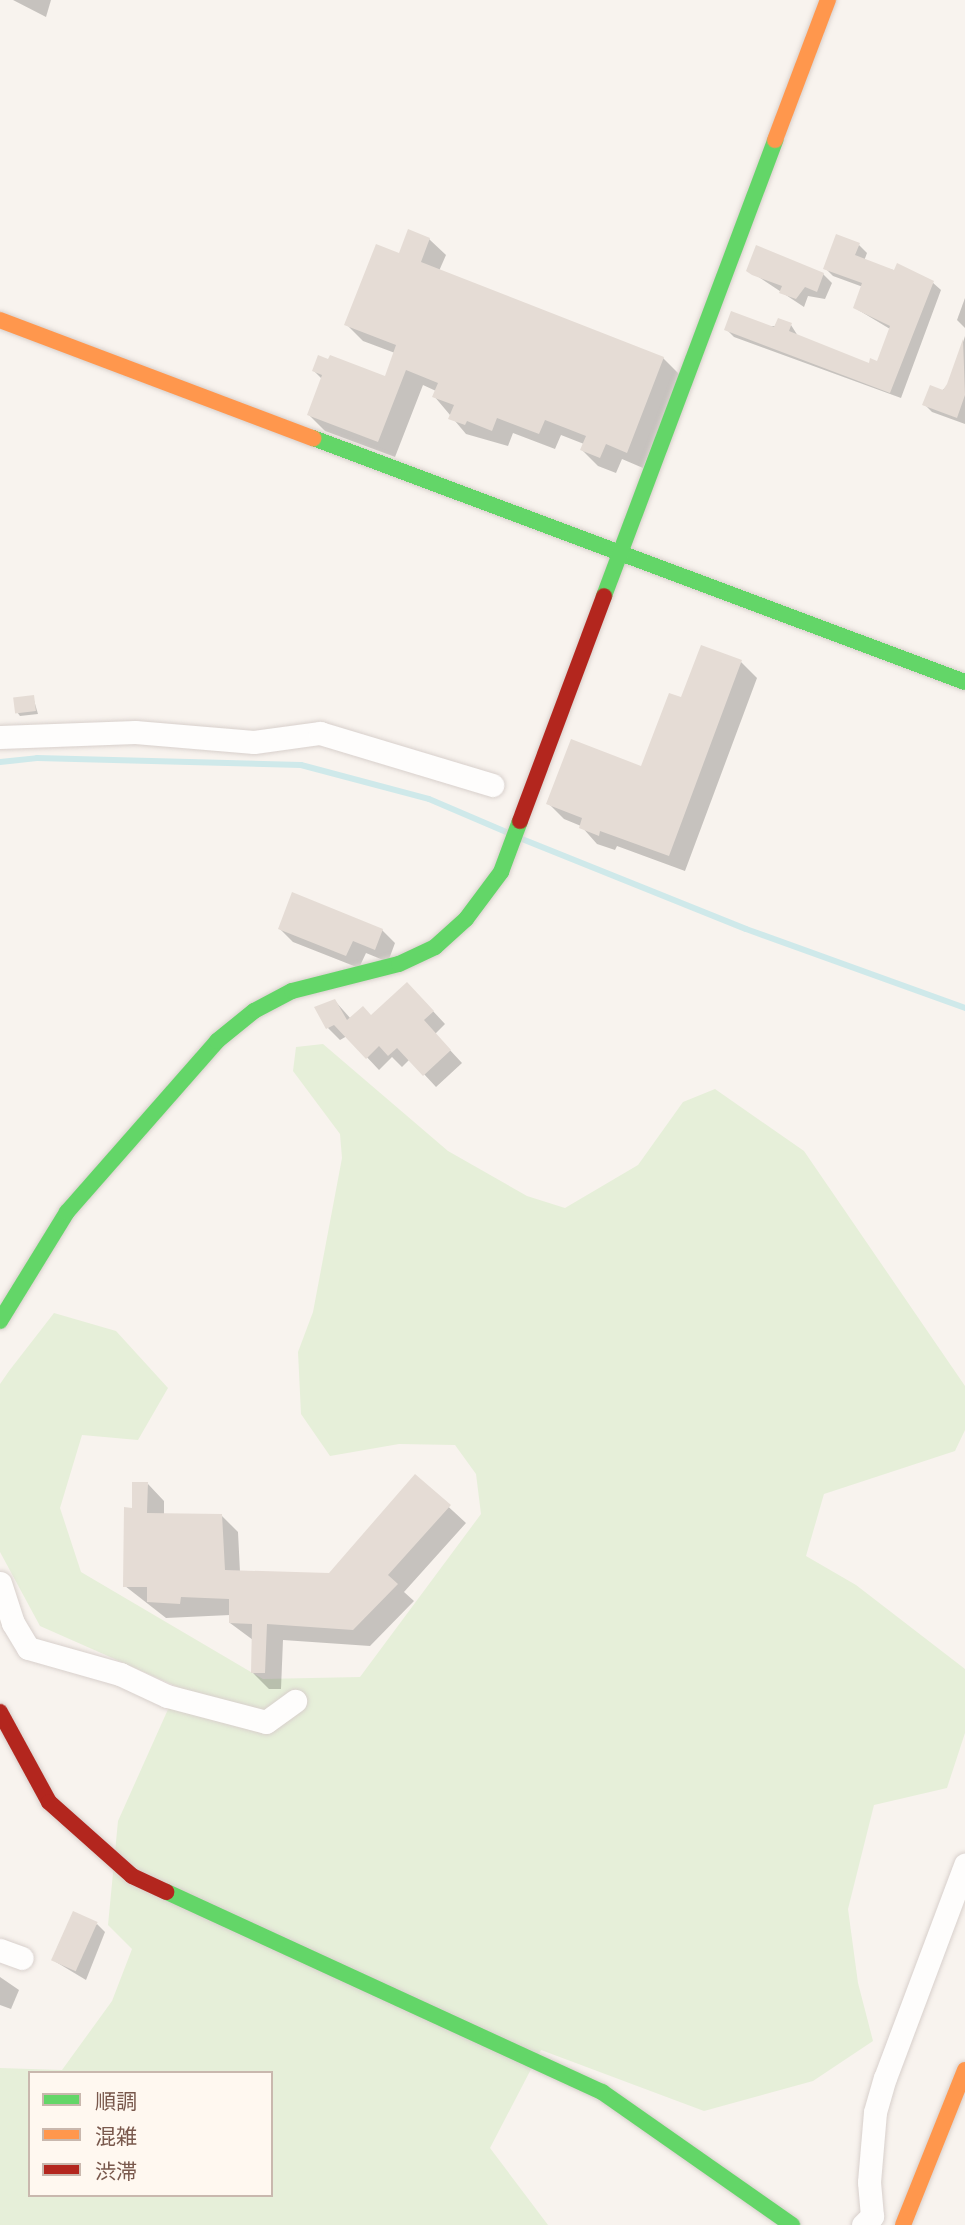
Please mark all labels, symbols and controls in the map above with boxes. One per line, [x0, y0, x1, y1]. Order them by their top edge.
legend [28, 2071, 273, 2197]
text: 順調 [95, 2089, 137, 2114]
text: 混雑 [95, 2124, 137, 2149]
text: 渋滞 [95, 2159, 137, 2184]

